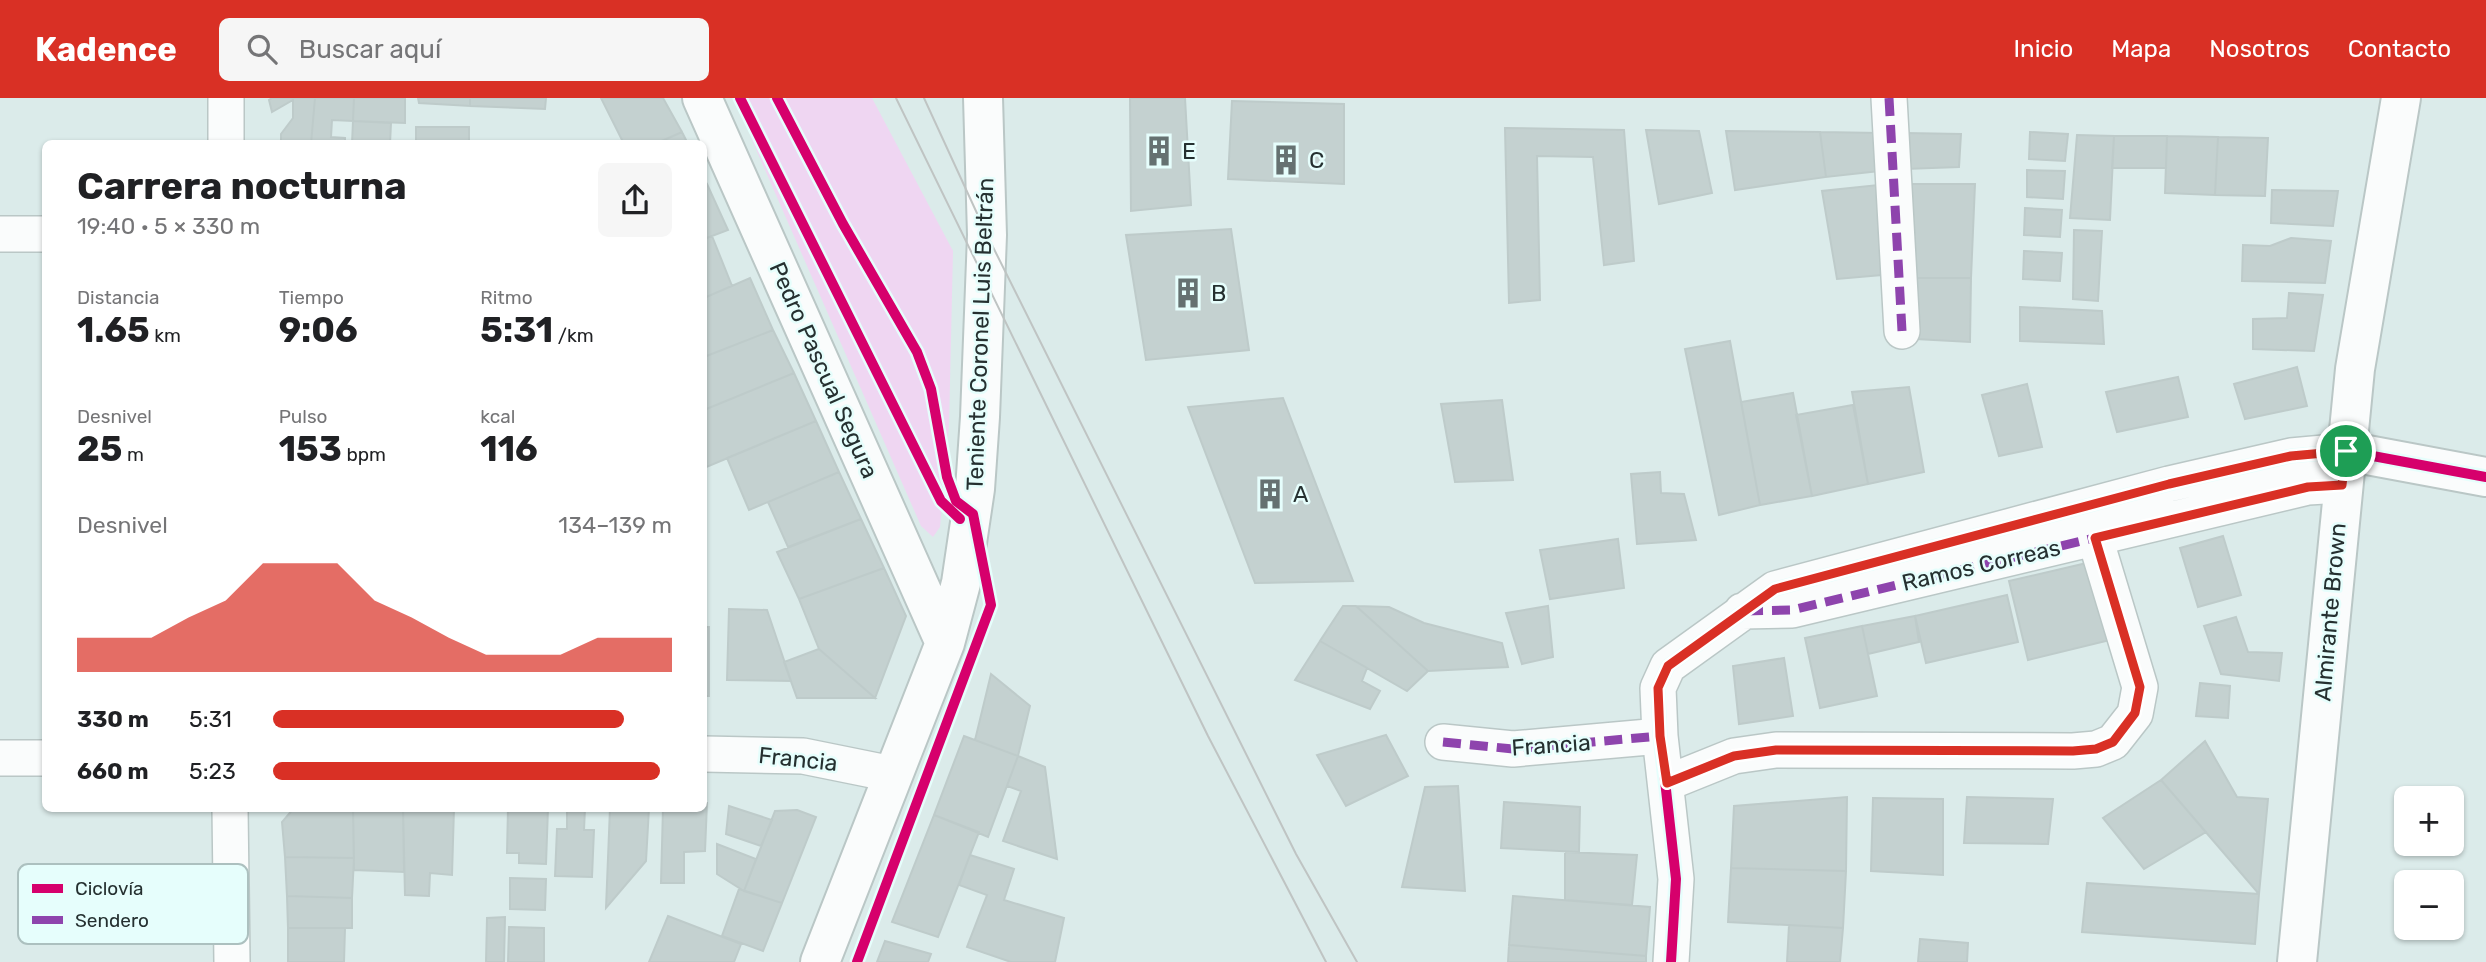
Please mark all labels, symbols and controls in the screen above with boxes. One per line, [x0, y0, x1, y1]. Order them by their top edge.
search box [219, 18, 709, 81]
text: Kadence [35, 30, 177, 69]
icon: search [243, 30, 281, 68]
text: Buscar aquí [299, 34, 441, 65]
text: Inicio [2014, 35, 2073, 63]
text: Mapa [2111, 35, 2171, 63]
text: Nosotros [2209, 35, 2310, 63]
text: Contacto [2348, 35, 2451, 63]
building icon: E [1142, 134, 1176, 168]
place label: E [1182, 137, 1196, 165]
building icon: C [1269, 143, 1303, 177]
place label: C [1309, 146, 1324, 174]
text: Carrera nocturna [77, 163, 407, 209]
button: share [598, 163, 672, 237]
street label: Teniente Coronel Luis Beltrán [961, 177, 999, 491]
text: 19:40 · 5 × 330 m [77, 212, 260, 240]
street label: Pedro Pascual Segura [764, 257, 884, 483]
building icon: B [1171, 276, 1205, 310]
place label: B [1211, 279, 1226, 307]
text: Distancia [77, 286, 159, 309]
text: Tiempo [279, 286, 344, 309]
text: Ritmo [480, 286, 533, 309]
text: 1.65 [77, 309, 150, 351]
text: 9:06 [279, 309, 358, 351]
text: 5:31 [480, 309, 553, 351]
text: km [150, 324, 181, 347]
text: /km [553, 324, 594, 347]
text: Desnivel [77, 405, 152, 428]
text: Pulso [279, 405, 328, 428]
text: kcal [480, 405, 515, 428]
pin [2316, 421, 2376, 481]
text: 25 [77, 428, 122, 470]
text: 153 [279, 428, 342, 470]
text: 116 [480, 428, 538, 470]
icon: arrive [2327, 432, 2365, 470]
text: m [122, 443, 144, 466]
text: bpm [342, 443, 386, 466]
building icon: A [1253, 477, 1287, 511]
place label: A [1293, 480, 1308, 508]
text: Desnivel [77, 511, 168, 539]
text: 134–139 m [558, 511, 672, 539]
street label: Almirante Brown [2308, 522, 2352, 702]
street label: Ramos Correas [1899, 533, 2063, 597]
text: 330 m [77, 705, 149, 733]
text: 5:31 [189, 705, 232, 733]
street label: Francia [1510, 728, 1592, 762]
street label: Francia [757, 741, 839, 777]
text: 660 m [77, 757, 149, 785]
text: 5:23 [189, 757, 236, 785]
map controls [2394, 786, 2464, 940]
button: + [2394, 786, 2464, 856]
legend [18, 864, 248, 944]
button: − [2394, 870, 2464, 940]
text: Ciclovía [75, 877, 144, 900]
text: Sendero [75, 909, 149, 932]

